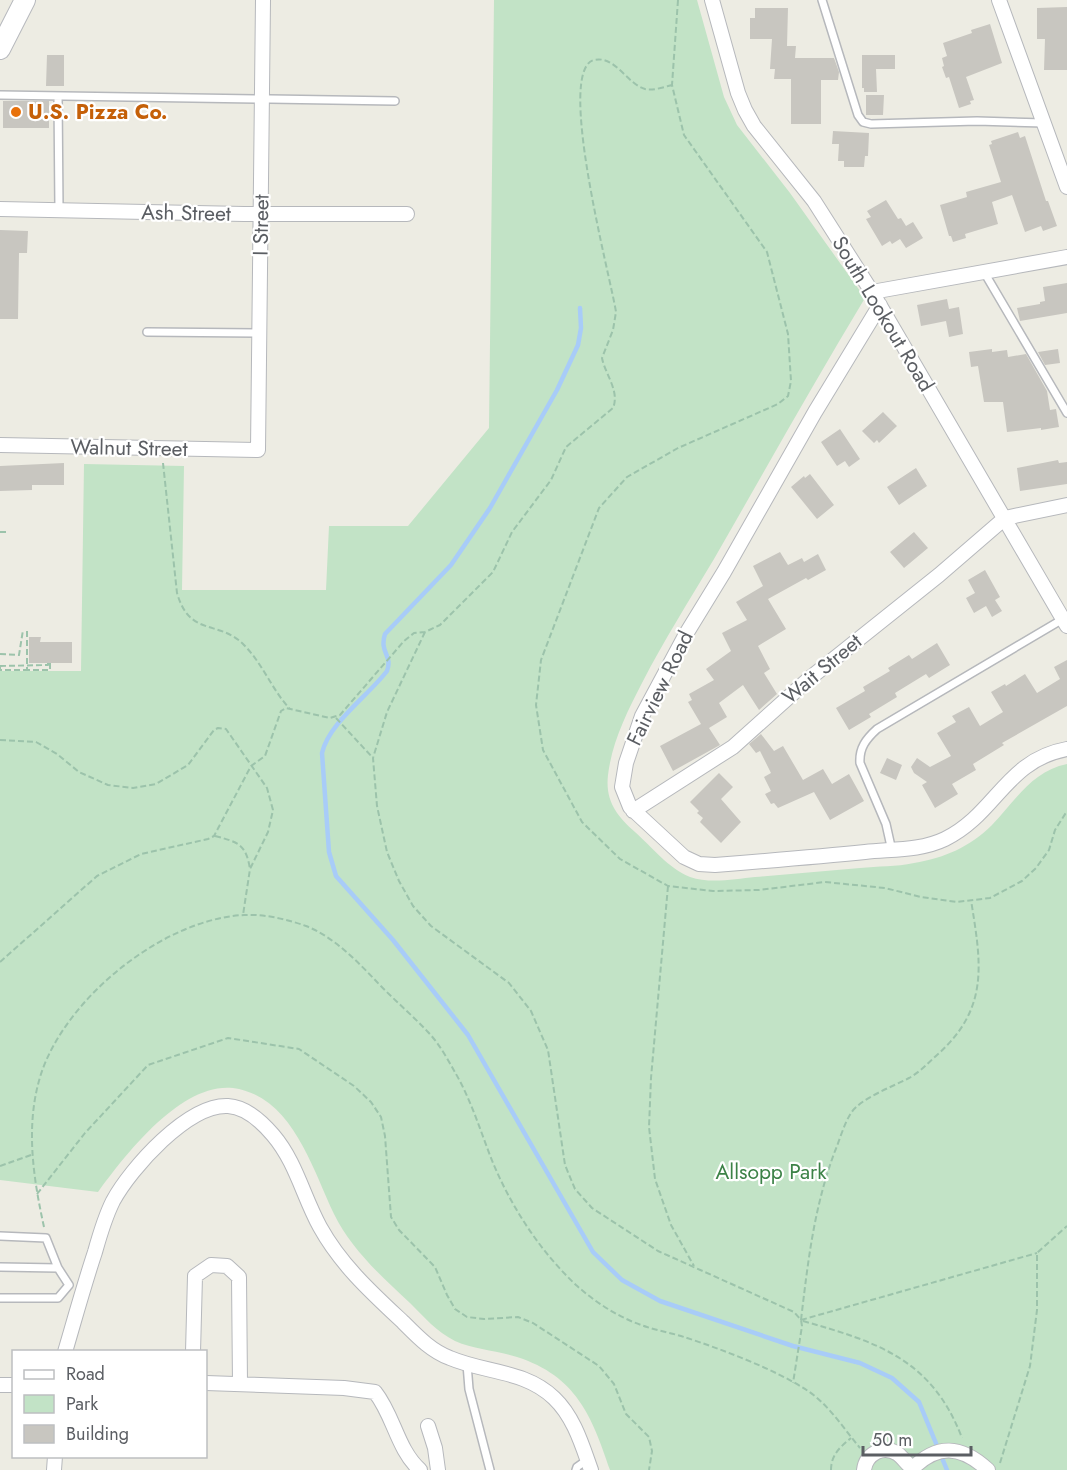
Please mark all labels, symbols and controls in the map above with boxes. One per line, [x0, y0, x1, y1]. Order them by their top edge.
place label: U.S. Pizza Co. [28, 97, 168, 127]
marker: U.S. Pizza Co. [9, 105, 23, 119]
street label: I Street [245, 194, 277, 256]
street label: Ash Street [141, 197, 231, 229]
street label: South Lookout Road [825, 230, 941, 398]
street label: Walnut Street [70, 432, 188, 464]
street label: Fairview Road [619, 626, 701, 750]
street label: Wait Street [776, 627, 868, 711]
park label: Allsopp Park [715, 1157, 827, 1187]
legend [12, 1350, 207, 1458]
text: Road [66, 1361, 105, 1387]
text: Park [66, 1391, 98, 1417]
scale bar [863, 1419, 971, 1457]
text: Building [66, 1421, 129, 1447]
text: 50 m [872, 1427, 912, 1453]

